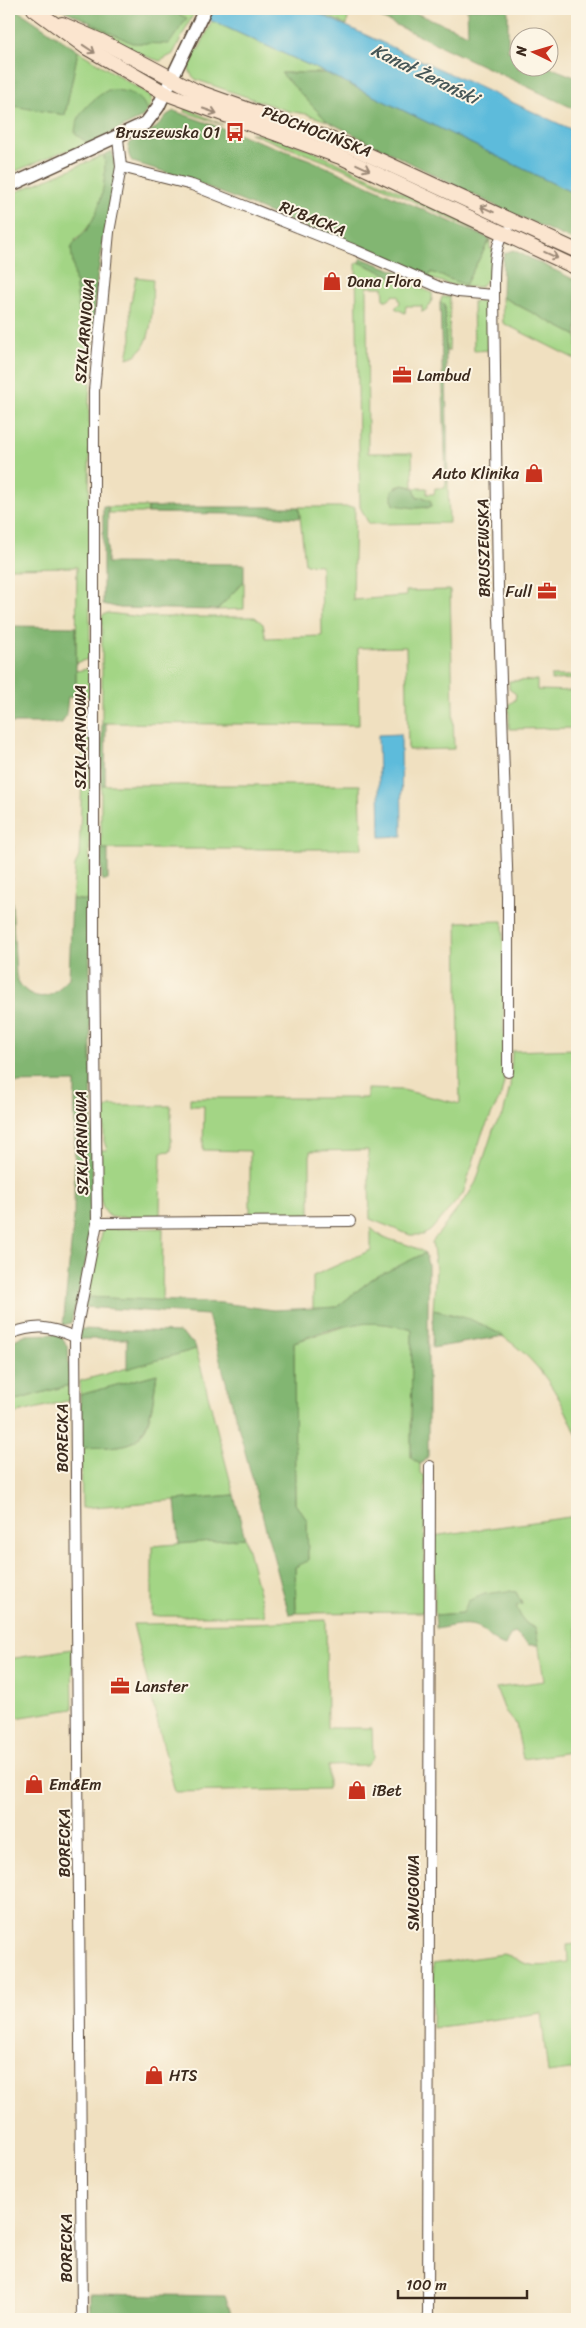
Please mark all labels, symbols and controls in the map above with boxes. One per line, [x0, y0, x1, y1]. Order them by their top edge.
north arrow [508, 28, 558, 78]
water label: Kanał Żerański [366, 34, 488, 116]
one-way arrow [81, 44, 95, 54]
text: N [509, 45, 534, 58]
street label: PŁOCHOCIŃSKA [258, 97, 376, 166]
one-way arrow [202, 107, 218, 116]
place label: Bruszewska 01 [116, 118, 220, 147]
bus stop icon: Bruszewska 01 [224, 121, 246, 143]
one-way arrow [355, 163, 370, 172]
street label: RYBACKA [275, 192, 350, 245]
one-way arrow [480, 204, 495, 214]
one-way arrow [543, 251, 558, 261]
place label: Dana Flora [347, 267, 421, 296]
shop icon: Dana Flora [321, 270, 343, 292]
street label: SZKLARNIOWA [65, 278, 104, 384]
place label: Lambud [417, 361, 472, 390]
office icon: Lambud [391, 364, 413, 386]
place label: Auto Klinika [431, 459, 520, 488]
shop icon: Auto Klinika [523, 462, 545, 484]
street label: BRUSZEWSKA [468, 498, 499, 598]
place label: Full [506, 577, 532, 606]
office icon: Full [536, 580, 558, 602]
street label: SZKLARNIOWA [66, 685, 95, 789]
street label: SZKLARNIOWA [66, 1090, 97, 1196]
street label: BORECKA [48, 1404, 77, 1472]
place label: Lanster [135, 1672, 189, 1701]
office icon: Lanster [109, 1675, 131, 1697]
place label: Em&Em [49, 1770, 101, 1799]
shop icon: Em&Em [23, 1773, 45, 1795]
place label: iBet [372, 1776, 402, 1805]
shop icon: iBet [346, 1779, 368, 1801]
street label: BORECKA [50, 1809, 79, 1877]
street label: SMUGOWA [399, 1855, 428, 1931]
place label: HTS [169, 2061, 198, 2090]
shop icon: HTS [143, 2064, 165, 2086]
street label: BORECKA [52, 2214, 81, 2282]
scale bar [398, 2268, 527, 2300]
text: 100 m [406, 2272, 447, 2298]

